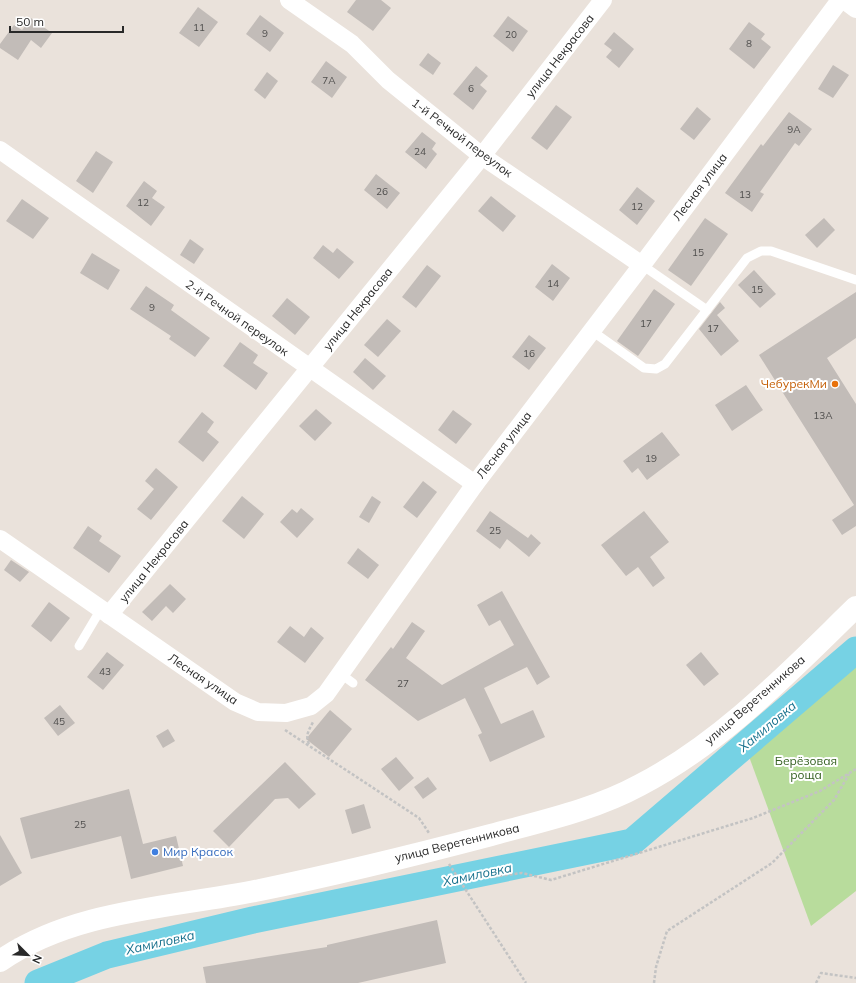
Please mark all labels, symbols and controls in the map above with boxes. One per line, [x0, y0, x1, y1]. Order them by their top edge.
scale bar [10, 8, 123, 34]
street label: улица Некрасова [522, 11, 597, 101]
text: 50 m [16, 14, 44, 29]
house number: 11 [193, 21, 205, 34]
house number: 9 [262, 27, 268, 40]
house number: 20 [505, 28, 517, 41]
house number: 8 [746, 37, 752, 50]
house number: 7А [322, 74, 336, 87]
house number: 6 [468, 82, 474, 95]
street label: 1-й Речной переулок [409, 95, 516, 181]
house number: 9А [787, 123, 801, 136]
house number: 24 [414, 145, 426, 158]
street label: Лесная улица [669, 150, 730, 224]
house number: 26 [376, 185, 388, 198]
house number: 13 [739, 188, 751, 201]
house number: 12 [137, 196, 149, 209]
house number: 12 [631, 200, 643, 213]
house number: 15 [692, 246, 704, 259]
street label: улица Некрасова [320, 264, 396, 353]
street label: 2-й Речной переулок [183, 276, 292, 359]
house number: 14 [547, 277, 559, 290]
house number: 15 [751, 283, 763, 296]
house number: 9 [149, 301, 155, 314]
house number: 17 [640, 317, 652, 330]
house number: 17 [707, 322, 719, 335]
house number: 16 [523, 347, 535, 360]
place label: ЧебурекМи [761, 376, 827, 391]
marker: ЧебурекМи [830, 379, 840, 389]
street label: Лесная улица [473, 408, 534, 481]
house number: 13А [813, 409, 833, 422]
house number: 19 [645, 452, 657, 465]
street label: улица Некрасова [116, 516, 192, 605]
house number: 25 [489, 524, 501, 537]
street label: Лесная улица [165, 650, 241, 707]
street label: улица Веретенникова [701, 652, 808, 747]
house number: 43 [99, 665, 111, 678]
house number: 27 [397, 677, 409, 690]
water label: Хамиловка [734, 697, 799, 755]
house number: 45 [53, 715, 65, 728]
park label: Берёзовая роща [775, 753, 837, 782]
house number: 25 [74, 818, 86, 831]
street label: улица Веретенникова [393, 820, 521, 865]
place label: Мир Красок [163, 844, 233, 859]
marker: Мир Красок [150, 847, 160, 857]
water label: Хамиловка [440, 859, 513, 889]
water label: Хамиловка [123, 926, 196, 958]
north arrow [8, 935, 48, 975]
text: N [29, 952, 45, 966]

